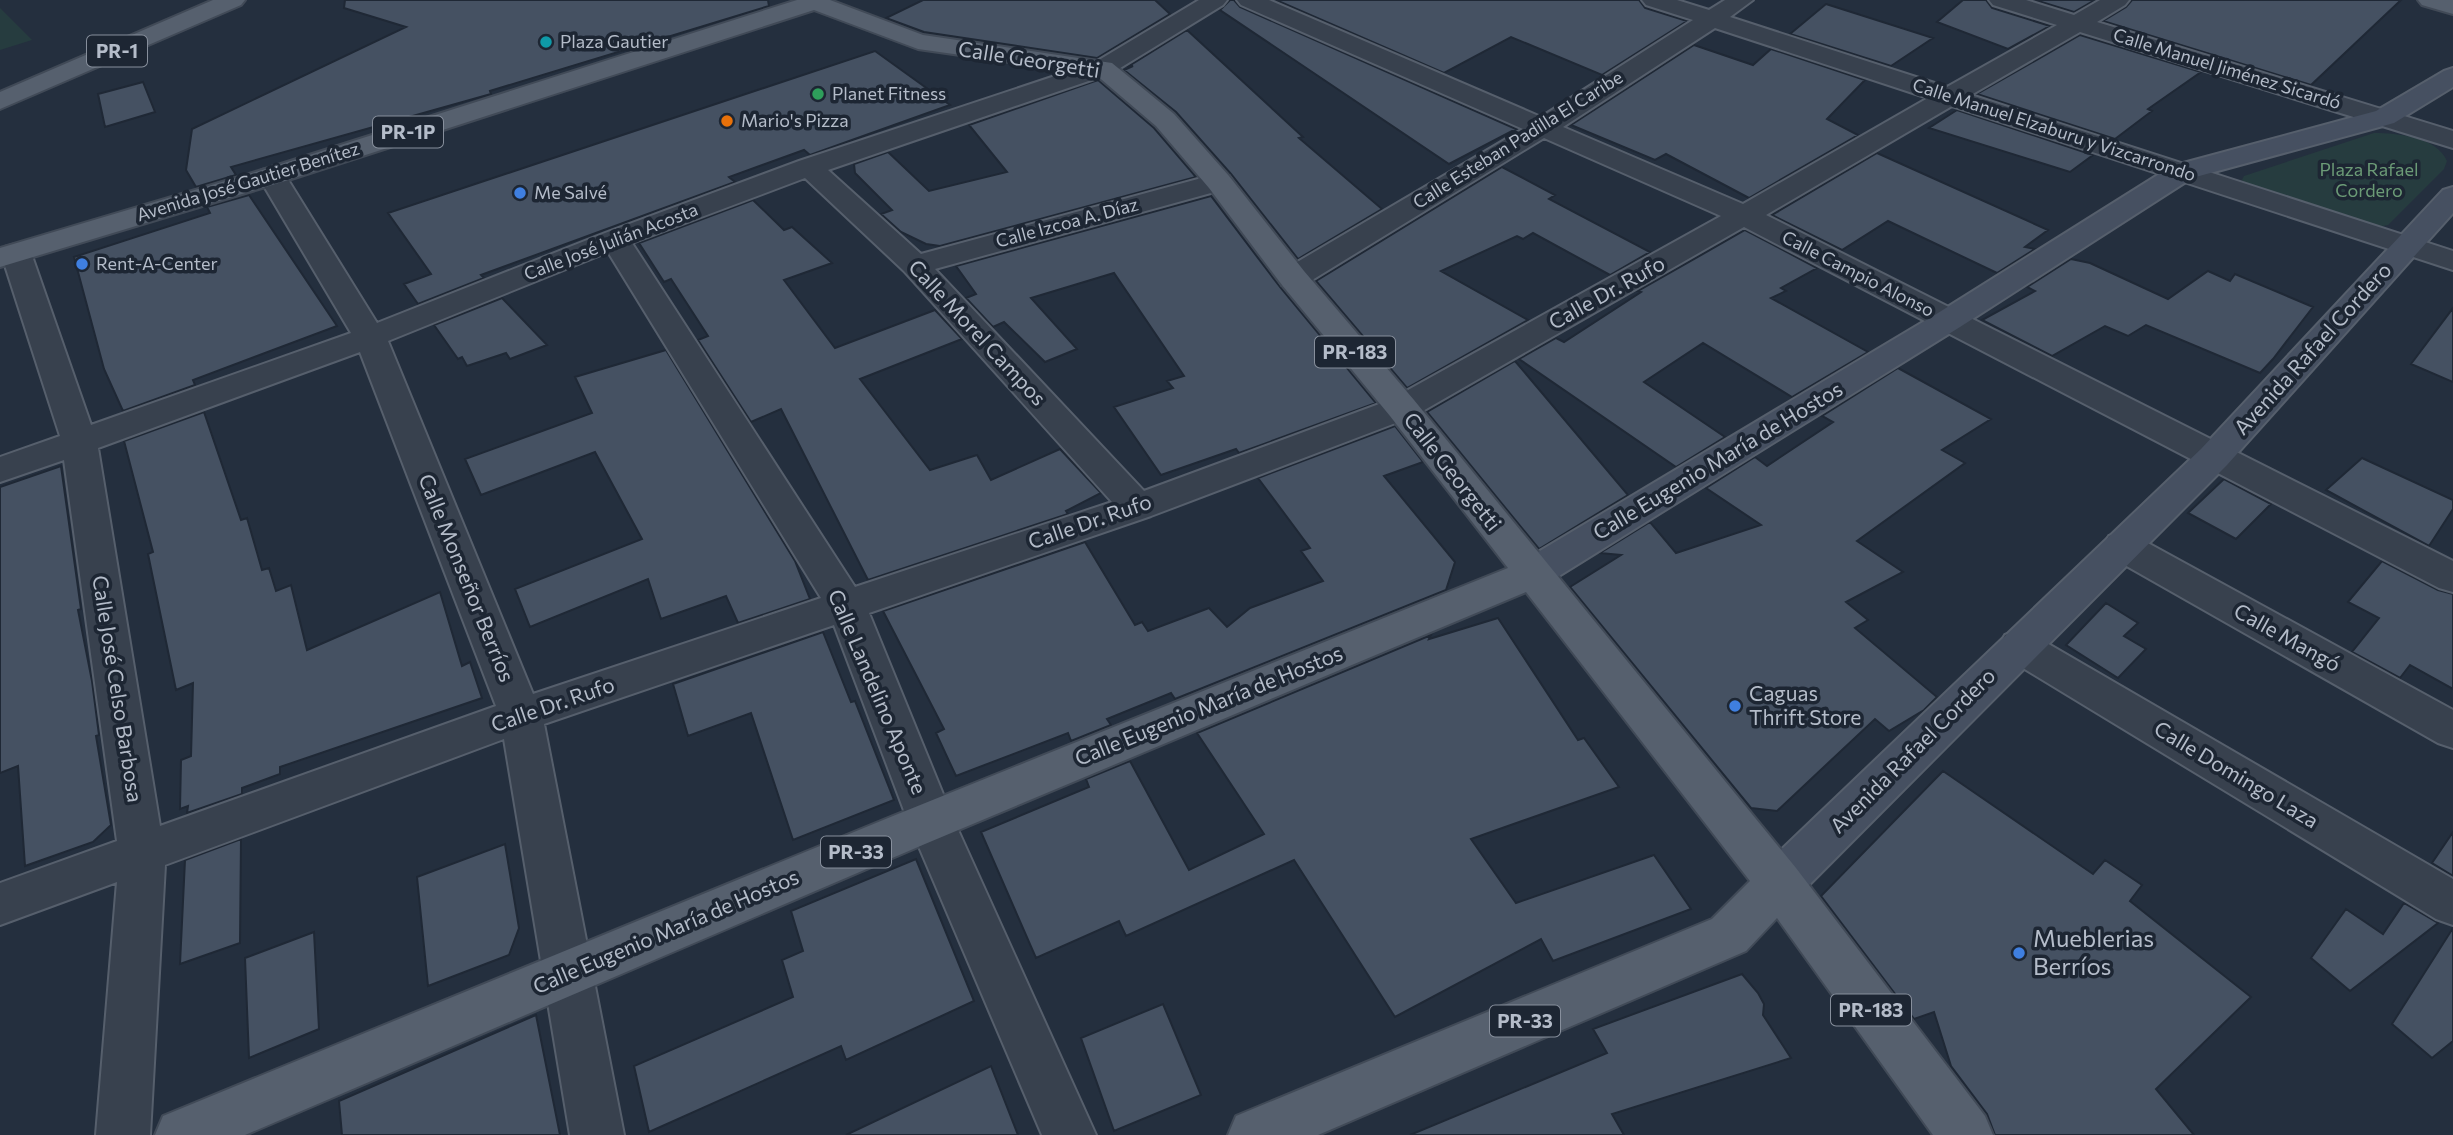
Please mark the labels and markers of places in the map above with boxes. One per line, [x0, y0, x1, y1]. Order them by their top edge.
place label: Plaza Gautier [560, 30, 668, 52]
marker: Plaza Gautier [538, 34, 554, 50]
place label: Planet Fitness [832, 82, 946, 104]
marker: Planet Fitness [810, 86, 826, 102]
place label: Mario's Pizza [741, 109, 849, 131]
marker: Mario's Pizza [719, 113, 735, 129]
place label: Me Salvé [534, 181, 607, 203]
marker: Me Salvé [512, 185, 528, 201]
place label: Rent-A-Center [96, 252, 218, 274]
marker: Rent-A-Center [74, 256, 90, 272]
place label: Caguas Thrift Store [1749, 680, 1861, 729]
marker: Caguas Thrift Store [1727, 698, 1743, 714]
place label: Mueblerias Berríos [2033, 923, 2154, 980]
marker: Mueblerias Berríos [2011, 945, 2027, 961]

